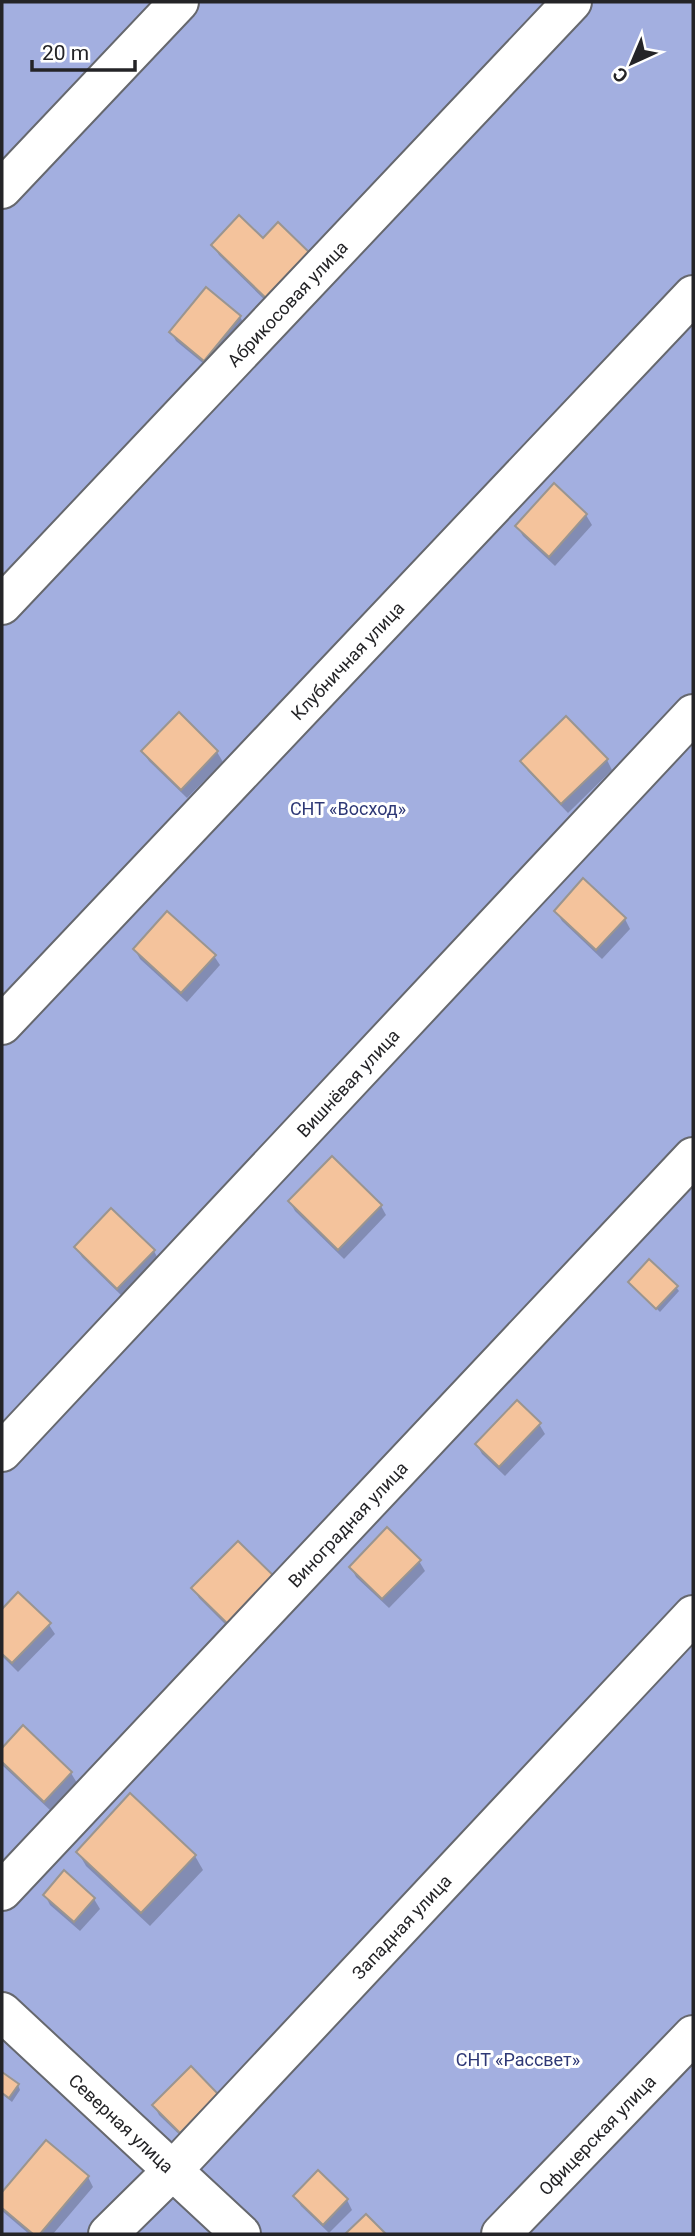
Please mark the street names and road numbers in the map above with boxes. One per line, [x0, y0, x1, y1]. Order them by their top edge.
street label: Абрикосовая улица [223, 236, 352, 371]
street label: Клубничная улица [286, 597, 408, 724]
street label: Вишнёвая улица [292, 1024, 403, 1141]
street label: Виноградная улица [283, 1457, 412, 1591]
street label: Западная улица [347, 1870, 455, 1983]
street label: Северная улица [65, 2069, 178, 2177]
street label: Офицерская улица [534, 2070, 660, 2199]

